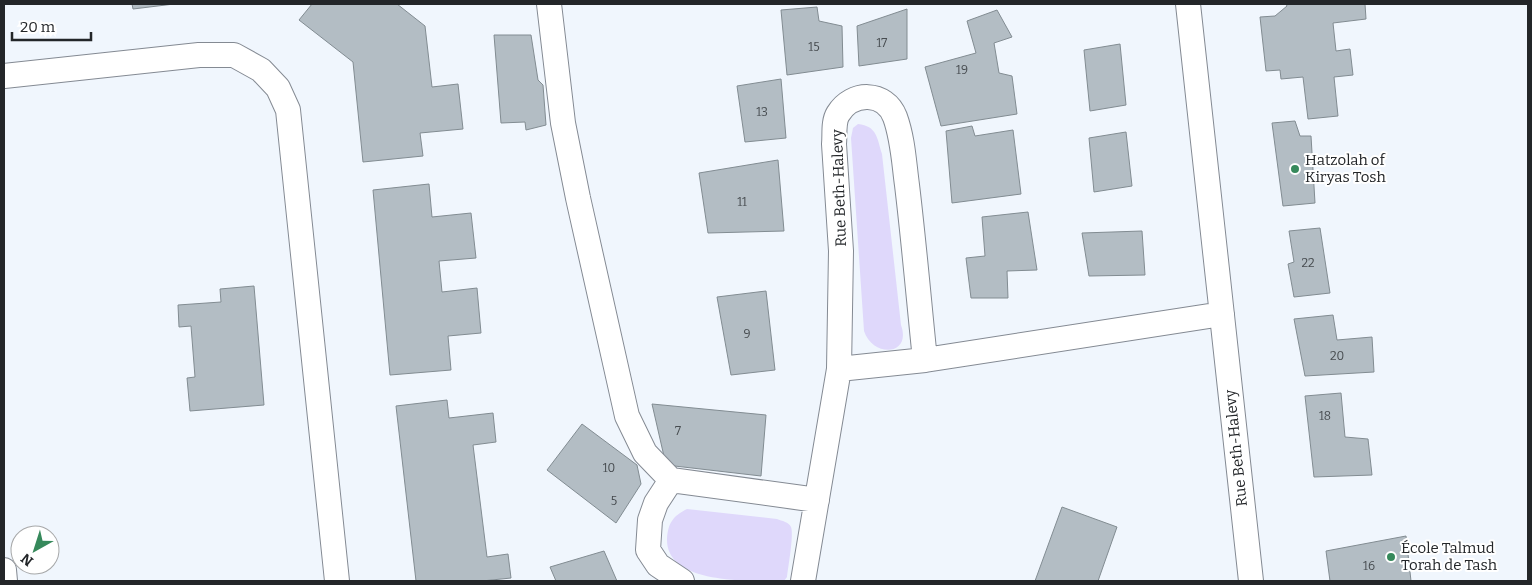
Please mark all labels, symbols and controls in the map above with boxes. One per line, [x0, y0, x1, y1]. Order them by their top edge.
scale bar [12, 10, 91, 42]
text: 20 m [20, 18, 56, 36]
house number: 17 [877, 36, 887, 50]
house number: 15 [808, 40, 820, 54]
house number: 19 [956, 63, 968, 77]
house number: 13 [756, 105, 768, 119]
street label: Rue Beth-Halevy [828, 129, 850, 247]
place label: Hatzolah of Kiryas Tosh [1305, 151, 1387, 186]
marker: Hatzolah of Kiryas Tosh [1289, 163, 1301, 175]
house number: 11 [737, 195, 747, 209]
house number: 22 [1301, 256, 1315, 270]
house number: 9 [743, 327, 751, 341]
house number: 20 [1330, 349, 1344, 363]
street label: Rue Beth-Halevy [1221, 389, 1251, 507]
house number: 18 [1319, 409, 1331, 423]
house number: 7 [675, 424, 681, 438]
house number: 10 [603, 461, 615, 475]
house number: 5 [611, 494, 617, 508]
north arrow [10, 525, 60, 575]
place label: École Talmud Torah de Tash [1401, 539, 1498, 574]
text: N [17, 550, 37, 570]
marker: École Talmud Torah de Tash [1385, 551, 1397, 563]
house number: 16 [1363, 559, 1375, 573]

